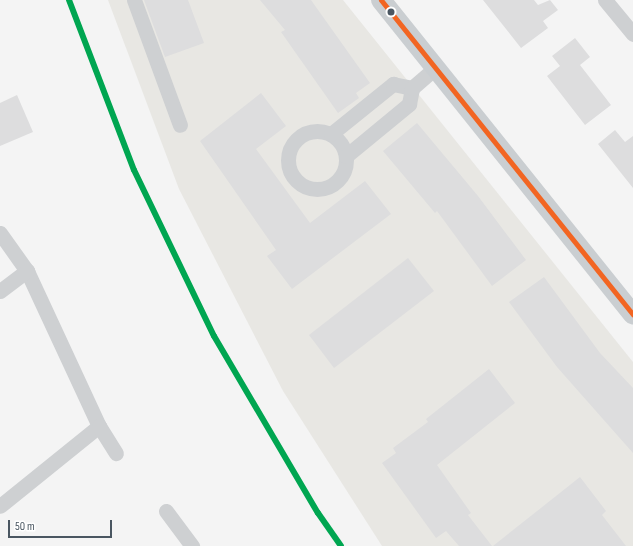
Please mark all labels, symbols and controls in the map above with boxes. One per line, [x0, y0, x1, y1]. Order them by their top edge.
unlabelled marker [386, 7, 396, 17]
scale bar [10, 512, 114, 538]
text: 50 m [15, 519, 35, 534]

